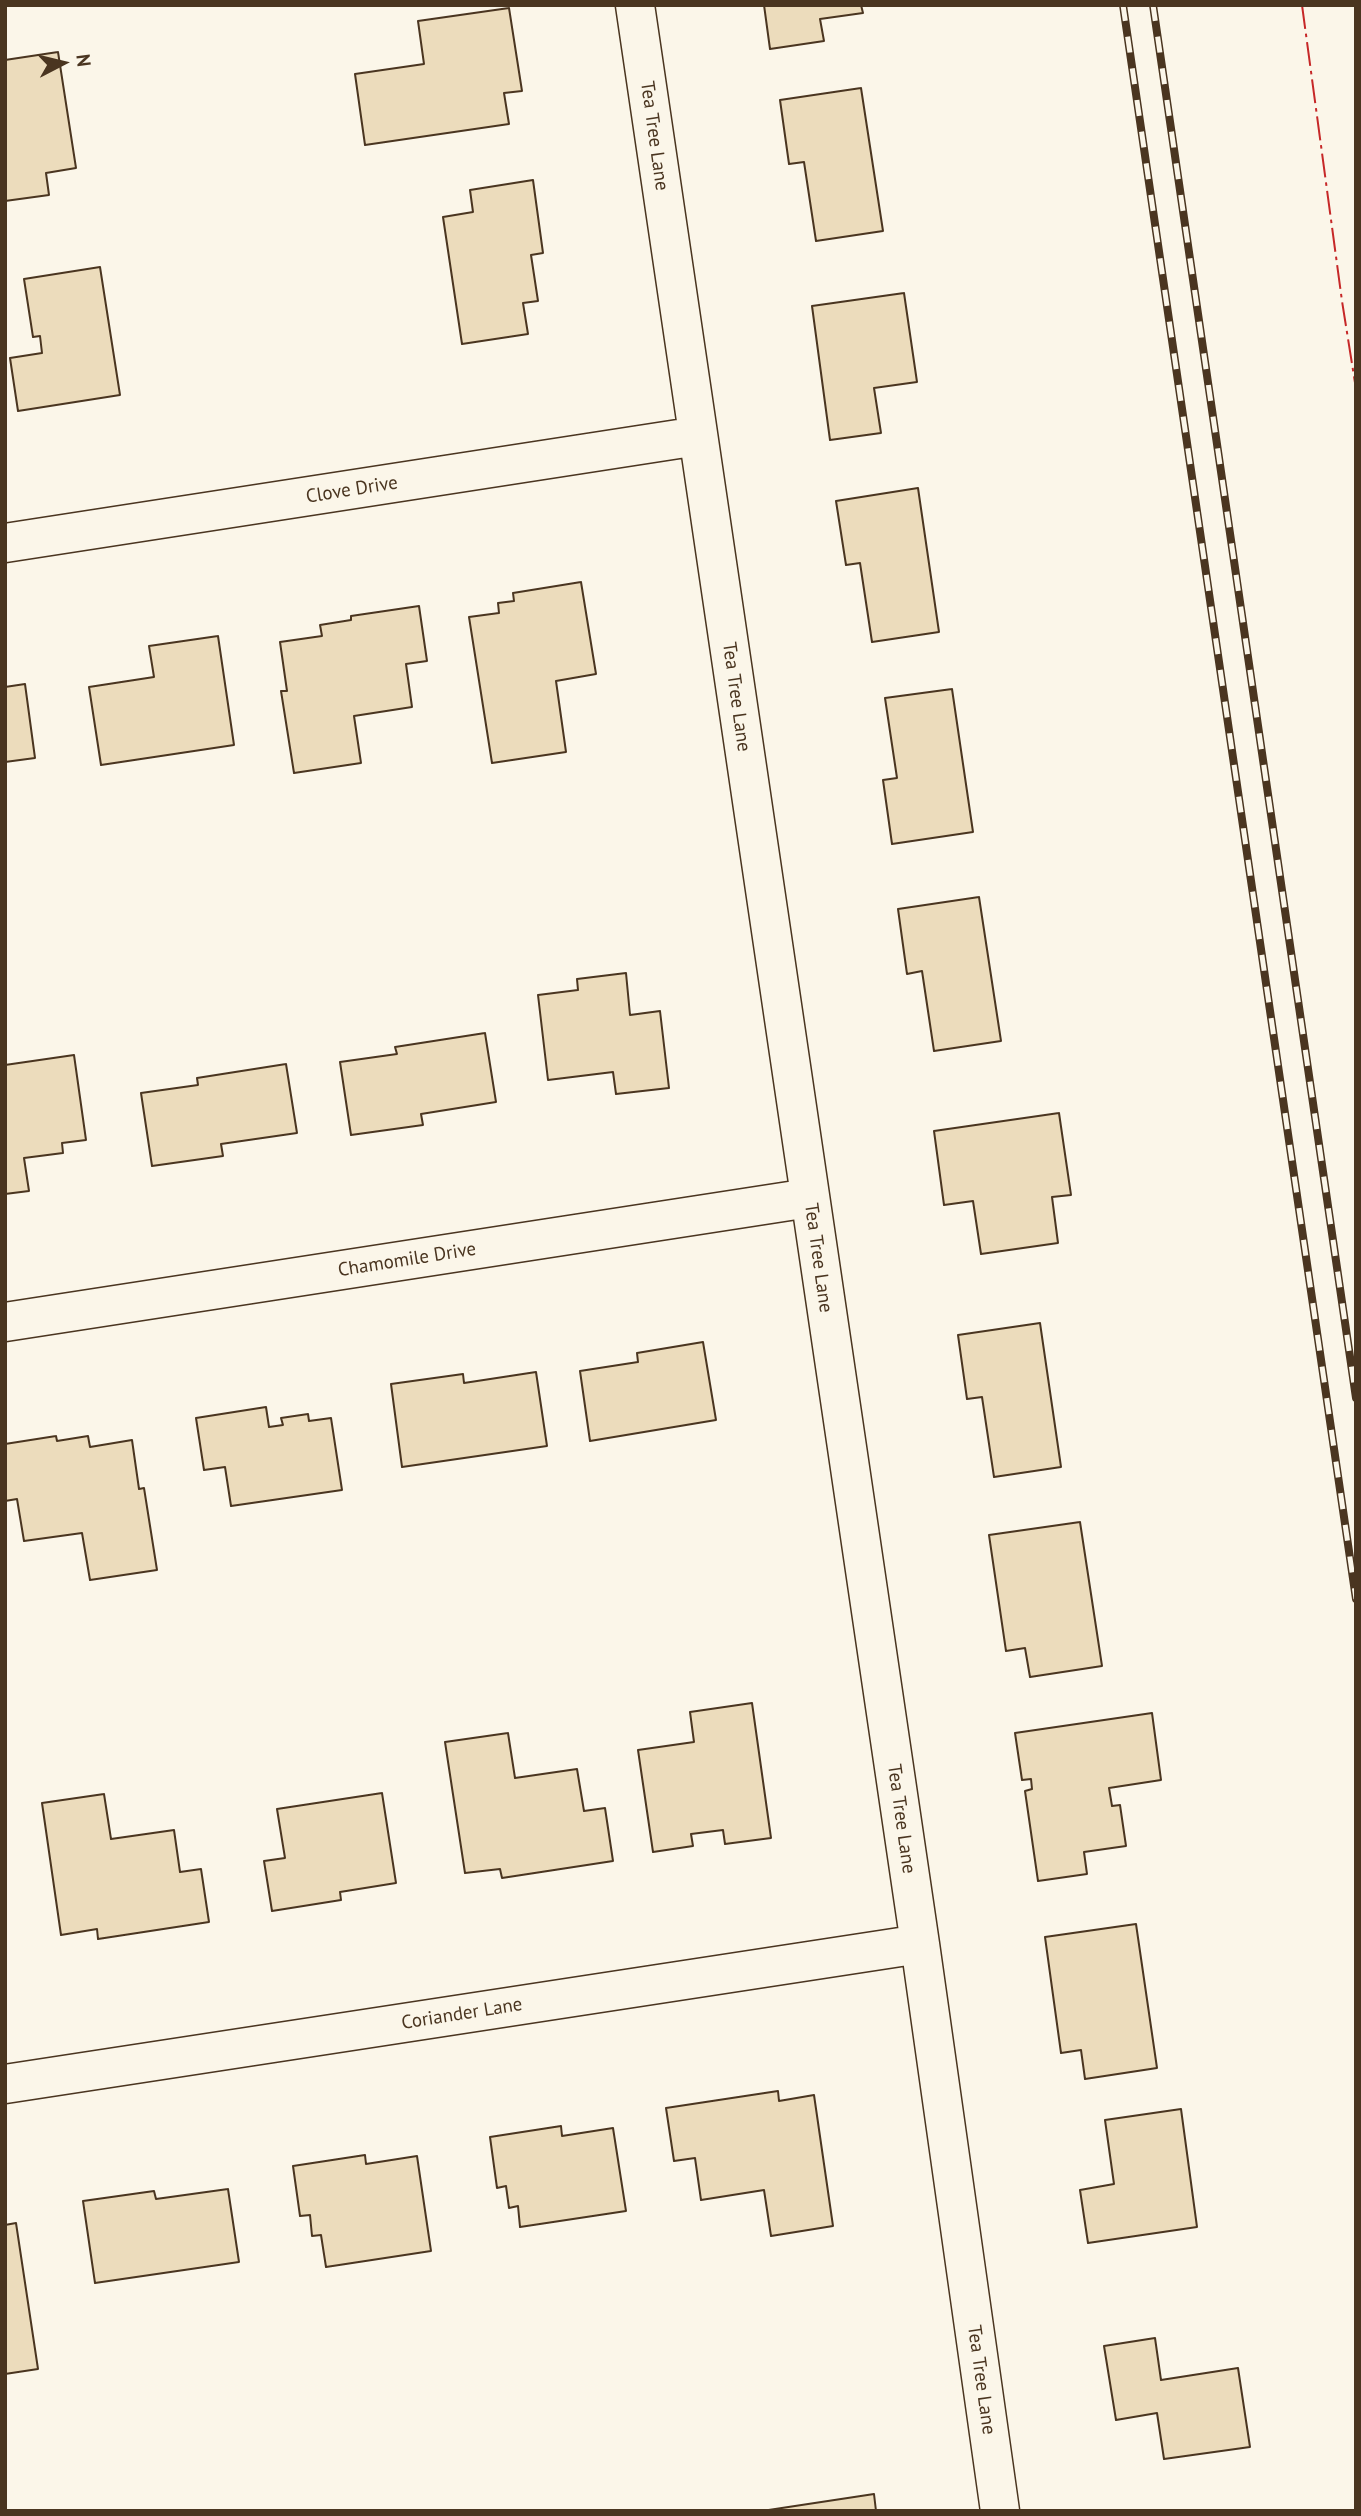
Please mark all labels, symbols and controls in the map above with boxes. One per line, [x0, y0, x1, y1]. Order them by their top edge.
north arrow [28, 28, 98, 98]
text: N [71, 53, 97, 68]
street label: Tea Tree Lane [635, 80, 673, 192]
street label: Clove Drive [304, 471, 400, 509]
street label: Tea Tree Lane [717, 641, 755, 753]
street label: Tea Tree Lane [799, 1202, 837, 1314]
street label: Chamomile Drive [336, 1238, 478, 1282]
street label: Tea Tree Lane [882, 1763, 920, 1875]
street label: Coriander Lane [400, 1993, 524, 2035]
street label: Tea Tree Lane [962, 2324, 1000, 2436]

